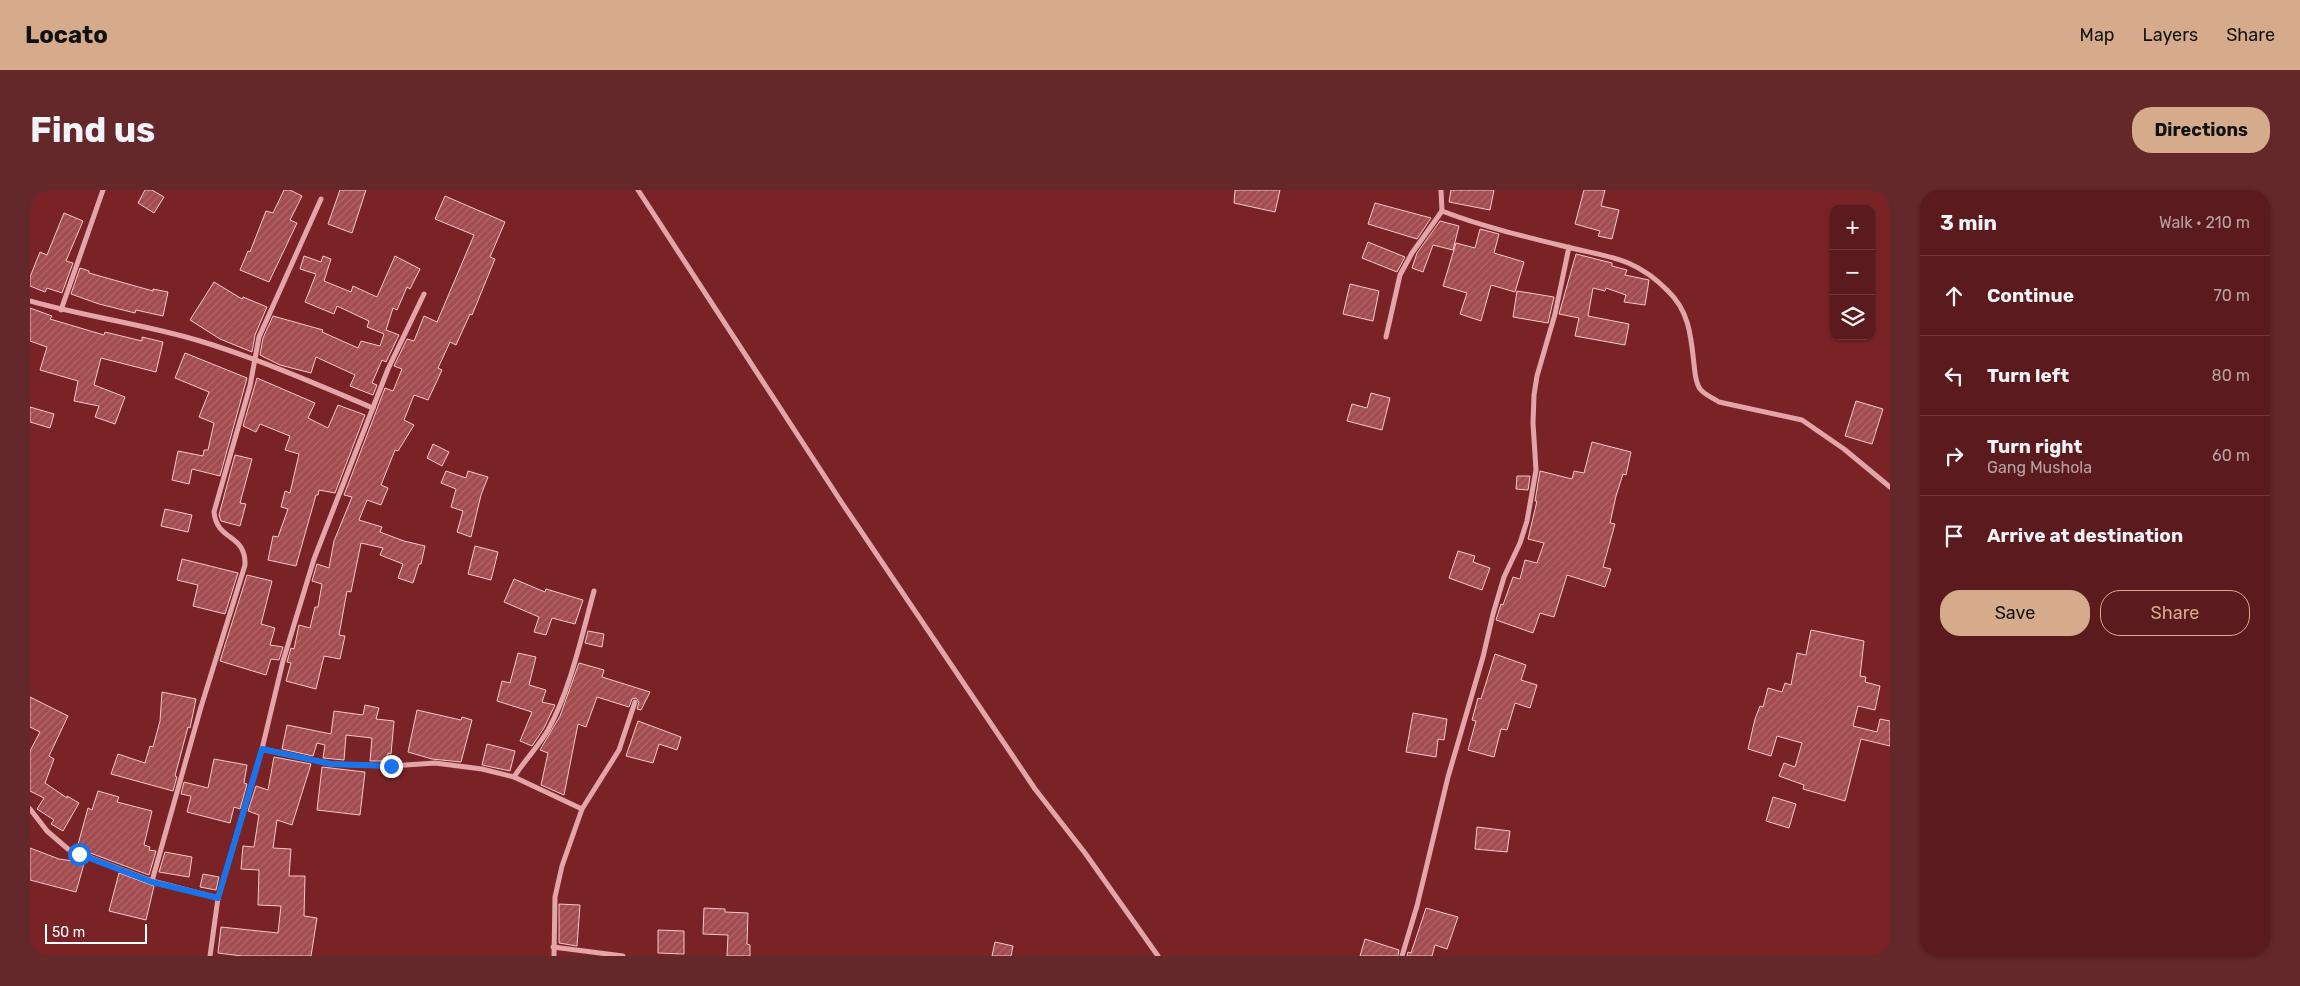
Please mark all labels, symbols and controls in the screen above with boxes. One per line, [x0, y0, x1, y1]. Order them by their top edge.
text: Locato [25, 21, 108, 49]
text: Map [2080, 24, 2115, 46]
text: Layers [2143, 24, 2198, 46]
text: Share [2226, 24, 2275, 46]
button: Directions [2132, 107, 2270, 153]
text: Find us [30, 109, 155, 151]
map controls [1830, 205, 1875, 340]
button: + [1830, 205, 1875, 250]
text: 3 min [1940, 210, 1997, 235]
text: Walk · 210 m [2159, 213, 2250, 232]
button: − [1830, 250, 1875, 295]
icon: ahead [1940, 282, 1968, 310]
text: Continue [1987, 284, 2074, 307]
text: 70 m [2213, 286, 2250, 305]
button: layers [1830, 295, 1875, 340]
icon: left [1940, 362, 1968, 390]
text: Turn left [1987, 364, 2069, 387]
text: 80 m [2212, 366, 2250, 385]
text: Turn right [1987, 435, 2082, 458]
icon: right [1940, 442, 1968, 470]
text: 60 m [2212, 446, 2250, 465]
text: Gang Mushola [1987, 458, 2092, 477]
icon: arrive [1940, 522, 1968, 550]
text: Arrive at destination [1987, 524, 2183, 547]
button: Save [1940, 590, 2090, 636]
button: Share [2100, 590, 2250, 636]
route end [380, 755, 403, 778]
route start [68, 843, 91, 866]
scale bar [45, 921, 148, 944]
text: 50 m [52, 924, 85, 941]

